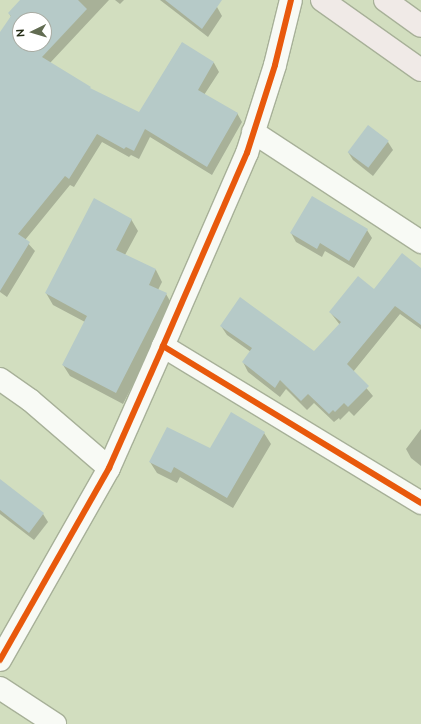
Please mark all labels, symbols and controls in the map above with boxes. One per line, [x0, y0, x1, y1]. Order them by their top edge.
north arrow [12, 12, 52, 52]
text: N [13, 28, 28, 38]

